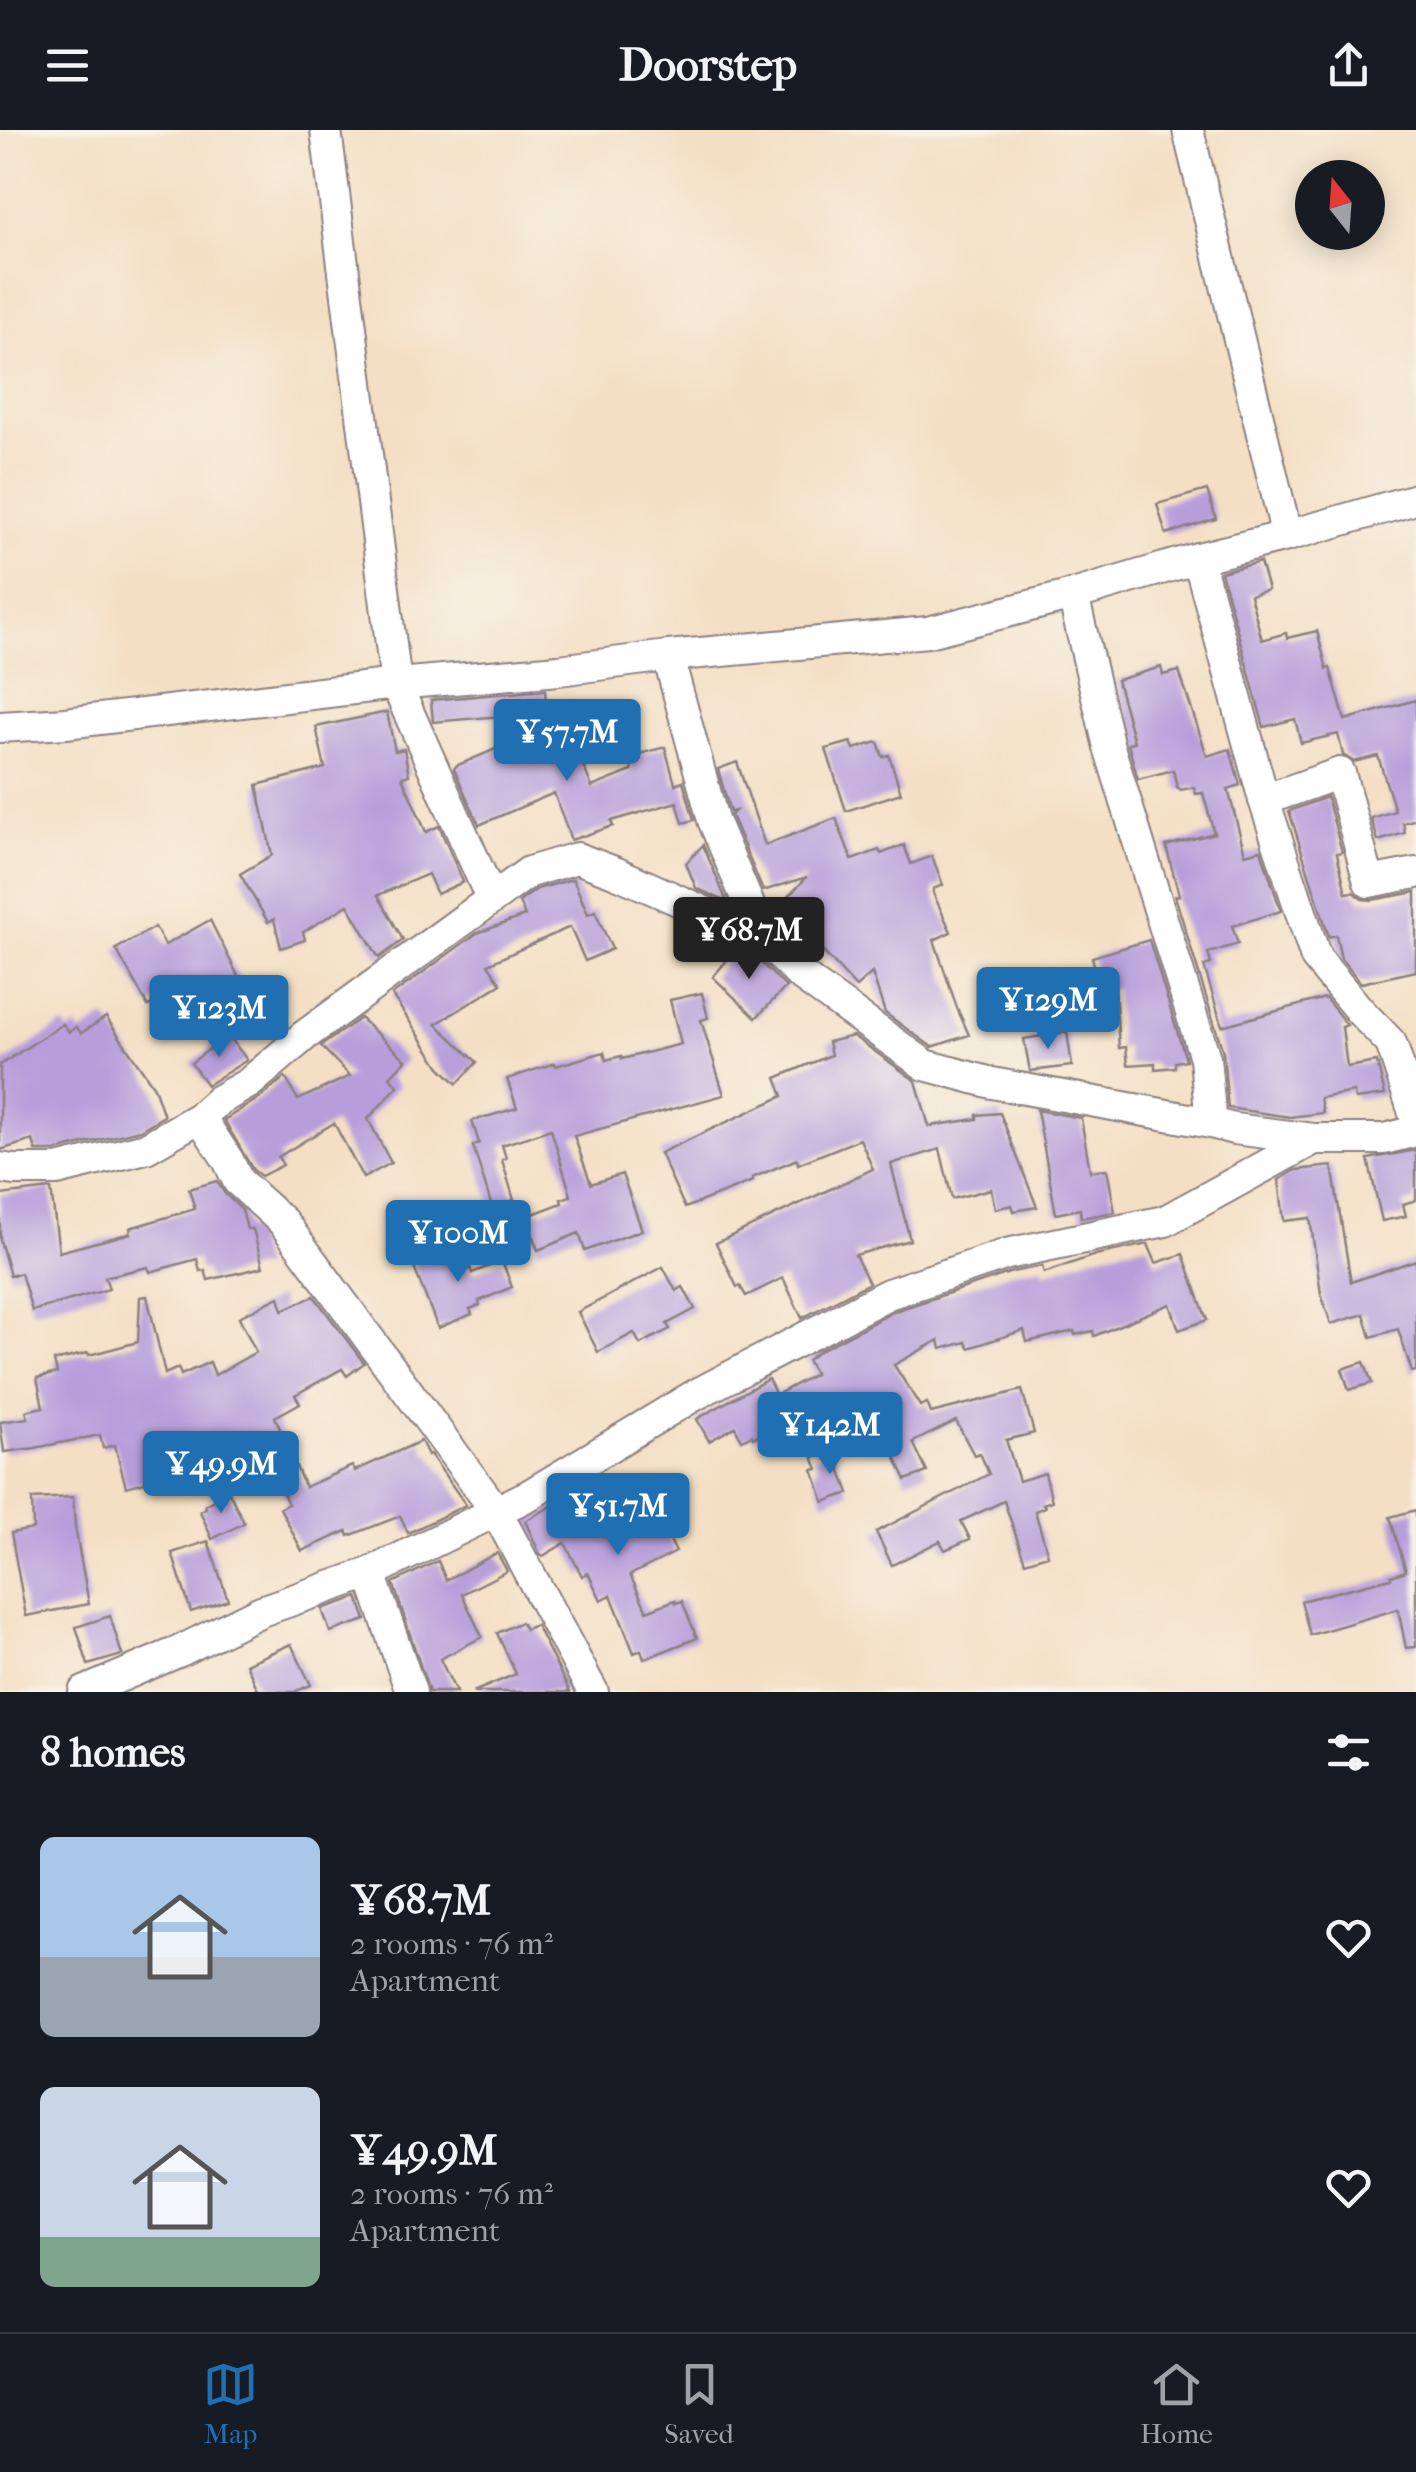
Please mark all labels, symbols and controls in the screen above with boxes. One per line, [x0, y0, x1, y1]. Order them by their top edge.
icon: menu [40, 38, 95, 93]
icon: share [1321, 38, 1376, 93]
text: Doorstep [619, 39, 797, 92]
north arrow [1295, 160, 1385, 250]
map controls [1295, 160, 1385, 250]
pin: ¥57.7M [486, 699, 648, 784]
text: ¥57.7M [516, 713, 618, 750]
pin: ¥68.7M [668, 897, 830, 982]
text: ¥68.7M [695, 911, 803, 948]
pin: ¥129M [978, 967, 1118, 1052]
pin: ¥123M [149, 975, 289, 1060]
text: ¥129M [999, 981, 1097, 1018]
text: ¥123M [171, 989, 267, 1026]
pin: ¥100M [388, 1200, 528, 1285]
text: ¥100M [408, 1214, 508, 1251]
pin: ¥142M [760, 1392, 900, 1477]
text: ¥142M [780, 1406, 880, 1443]
pin: ¥49.9M [140, 1431, 302, 1516]
text: ¥49.9M [165, 1445, 277, 1482]
pin: ¥51.7M [537, 1473, 699, 1558]
text: ¥51.7M [568, 1487, 668, 1524]
icon: filters [1321, 1725, 1376, 1780]
text: 8 homes [40, 1728, 186, 1777]
text: ¥68.7M [350, 1876, 491, 1925]
icon: home [120, 1877, 240, 1997]
icon: heart [1321, 1910, 1376, 1965]
text: 2 rooms · 76 m² [350, 1925, 553, 1962]
text: Apartment [350, 1962, 500, 1999]
text: ¥49.9M [350, 2126, 497, 2175]
icon: home [120, 2127, 240, 2247]
icon: heart [1321, 2160, 1376, 2215]
text: 2 rooms · 76 m² [350, 2175, 553, 2212]
text: Apartment [350, 2212, 500, 2249]
tab: Map [203, 2357, 258, 2450]
tab: Saved [664, 2357, 734, 2450]
tab: Home [1140, 2357, 1213, 2450]

